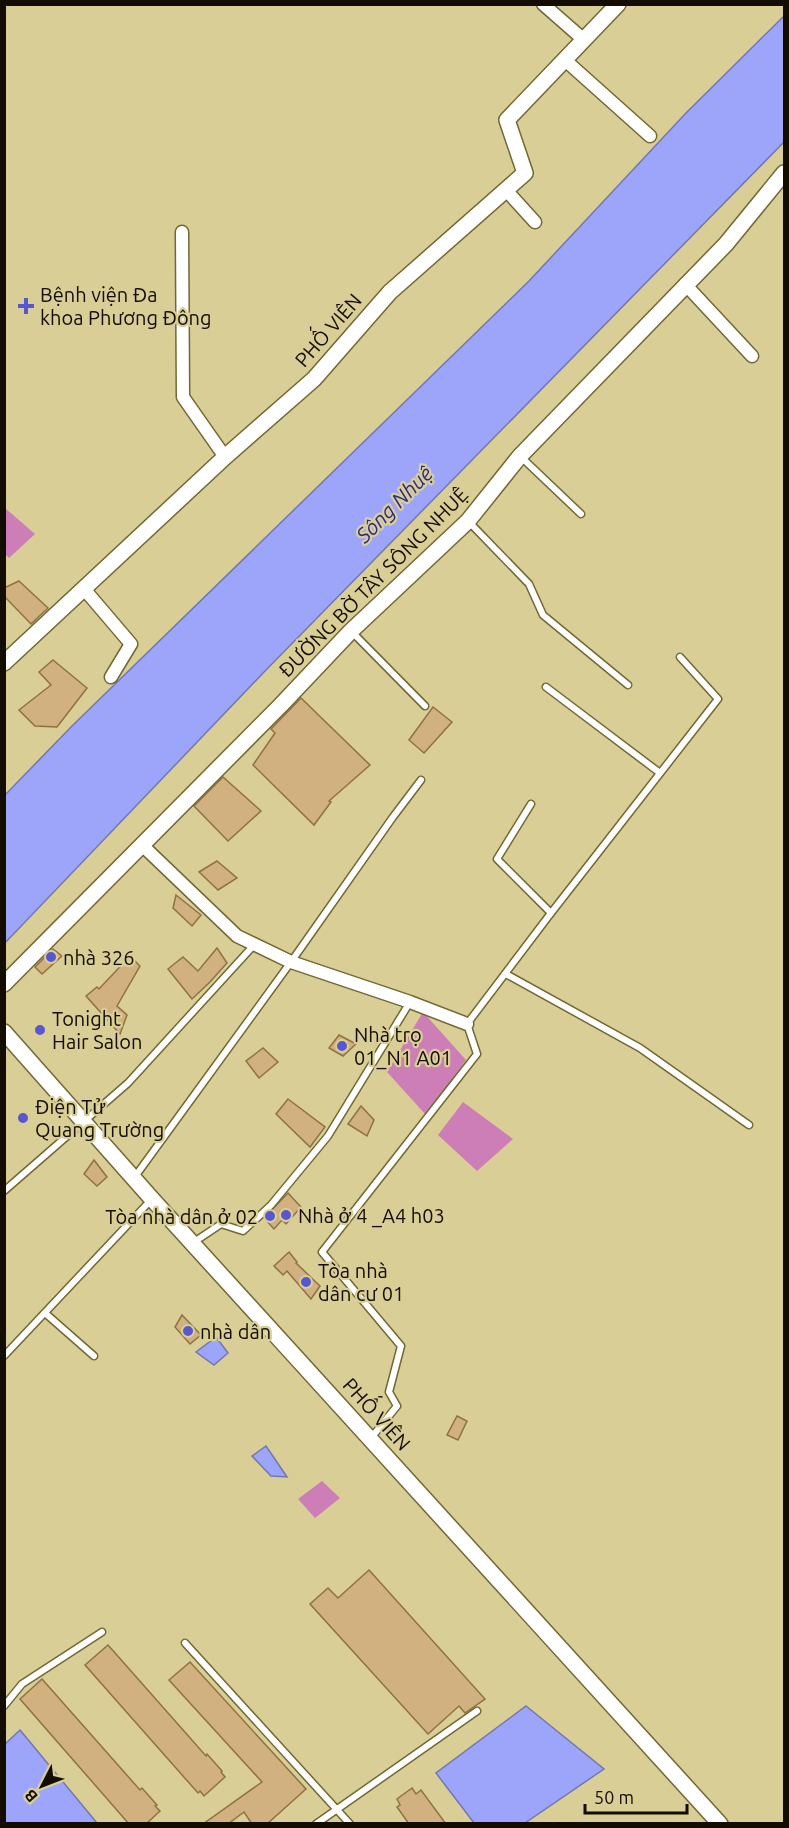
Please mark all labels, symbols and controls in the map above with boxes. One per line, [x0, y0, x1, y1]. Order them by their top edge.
place label: Bệnh viện Đa khoa Phương Đông [40, 283, 212, 329]
street label: PHỐ VIÊN [285, 285, 366, 371]
marker: Bệnh viện Đa khoa Phương Đông [17, 297, 35, 315]
water label: Sông Nhuệ [350, 461, 437, 548]
street label: ĐƯỜNG BỜ TÂY SÔNG NHUỆ [273, 482, 472, 681]
place label: nhà 326 [63, 946, 135, 969]
marker: nhà 326 [44, 950, 58, 964]
place label: Tonight Hair Salon [52, 1007, 142, 1053]
marker: Tonight Hair Salon [33, 1023, 47, 1037]
place label: Nhà trọ 01_N1 A01 [354, 1023, 452, 1070]
marker: Nhà trọ 01_N1 A01 [335, 1039, 349, 1053]
place label: Điện Tử Quang Trường [35, 1095, 164, 1141]
marker: Điện Tử Quang Trường [16, 1111, 30, 1125]
place label: Nhà ở 4 _A4 h03 [298, 1204, 445, 1228]
place label: Tòa nhà dân ở 02 [105, 1205, 258, 1228]
marker: Nhà ở 4 _A4 h03 [279, 1208, 293, 1222]
marker: Tòa nhà dân ở 02 [263, 1209, 277, 1223]
place label: Tòa nhà dân cư 01 [318, 1259, 404, 1305]
marker: Tòa nhà dân cư 01 [299, 1275, 313, 1289]
place label: nhà dân [200, 1320, 271, 1343]
marker: nhà dân [181, 1324, 195, 1338]
street label: PHỐ VIÊN [339, 1369, 420, 1455]
north arrow [12, 1756, 72, 1816]
scale bar [585, 1777, 687, 1815]
text: B [21, 1786, 41, 1806]
text: 50 m [594, 1787, 634, 1807]

